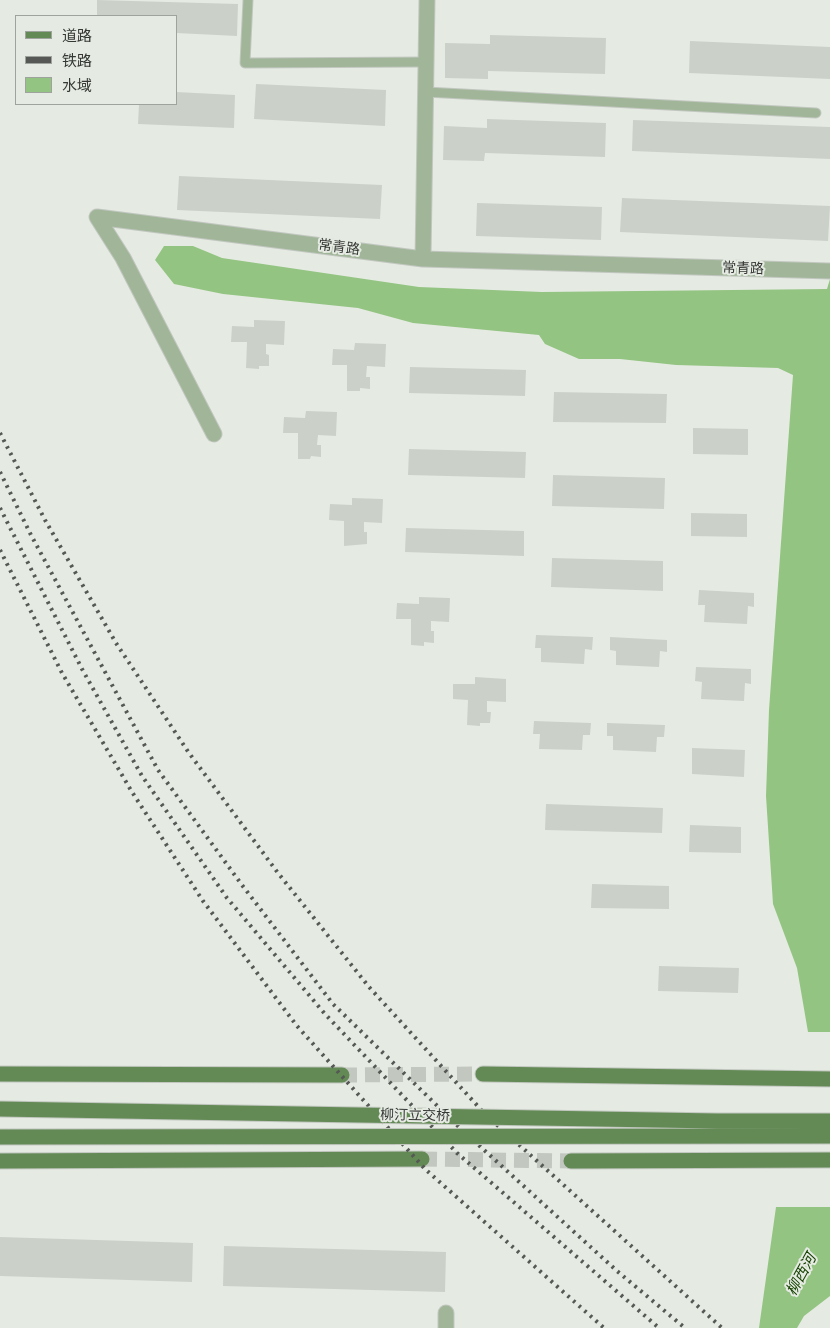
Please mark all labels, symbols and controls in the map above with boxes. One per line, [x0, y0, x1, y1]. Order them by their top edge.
legend [15, 15, 178, 105]
text: 道路 [62, 27, 92, 45]
text: 铁路 [62, 52, 92, 70]
text: 水域 [62, 77, 92, 95]
street label: 常青路 [317, 237, 361, 259]
street label: 常青路 [722, 260, 764, 278]
street label: 柳汀立交桥 [380, 1107, 450, 1125]
water label: 柳西河 [783, 1251, 821, 1299]

